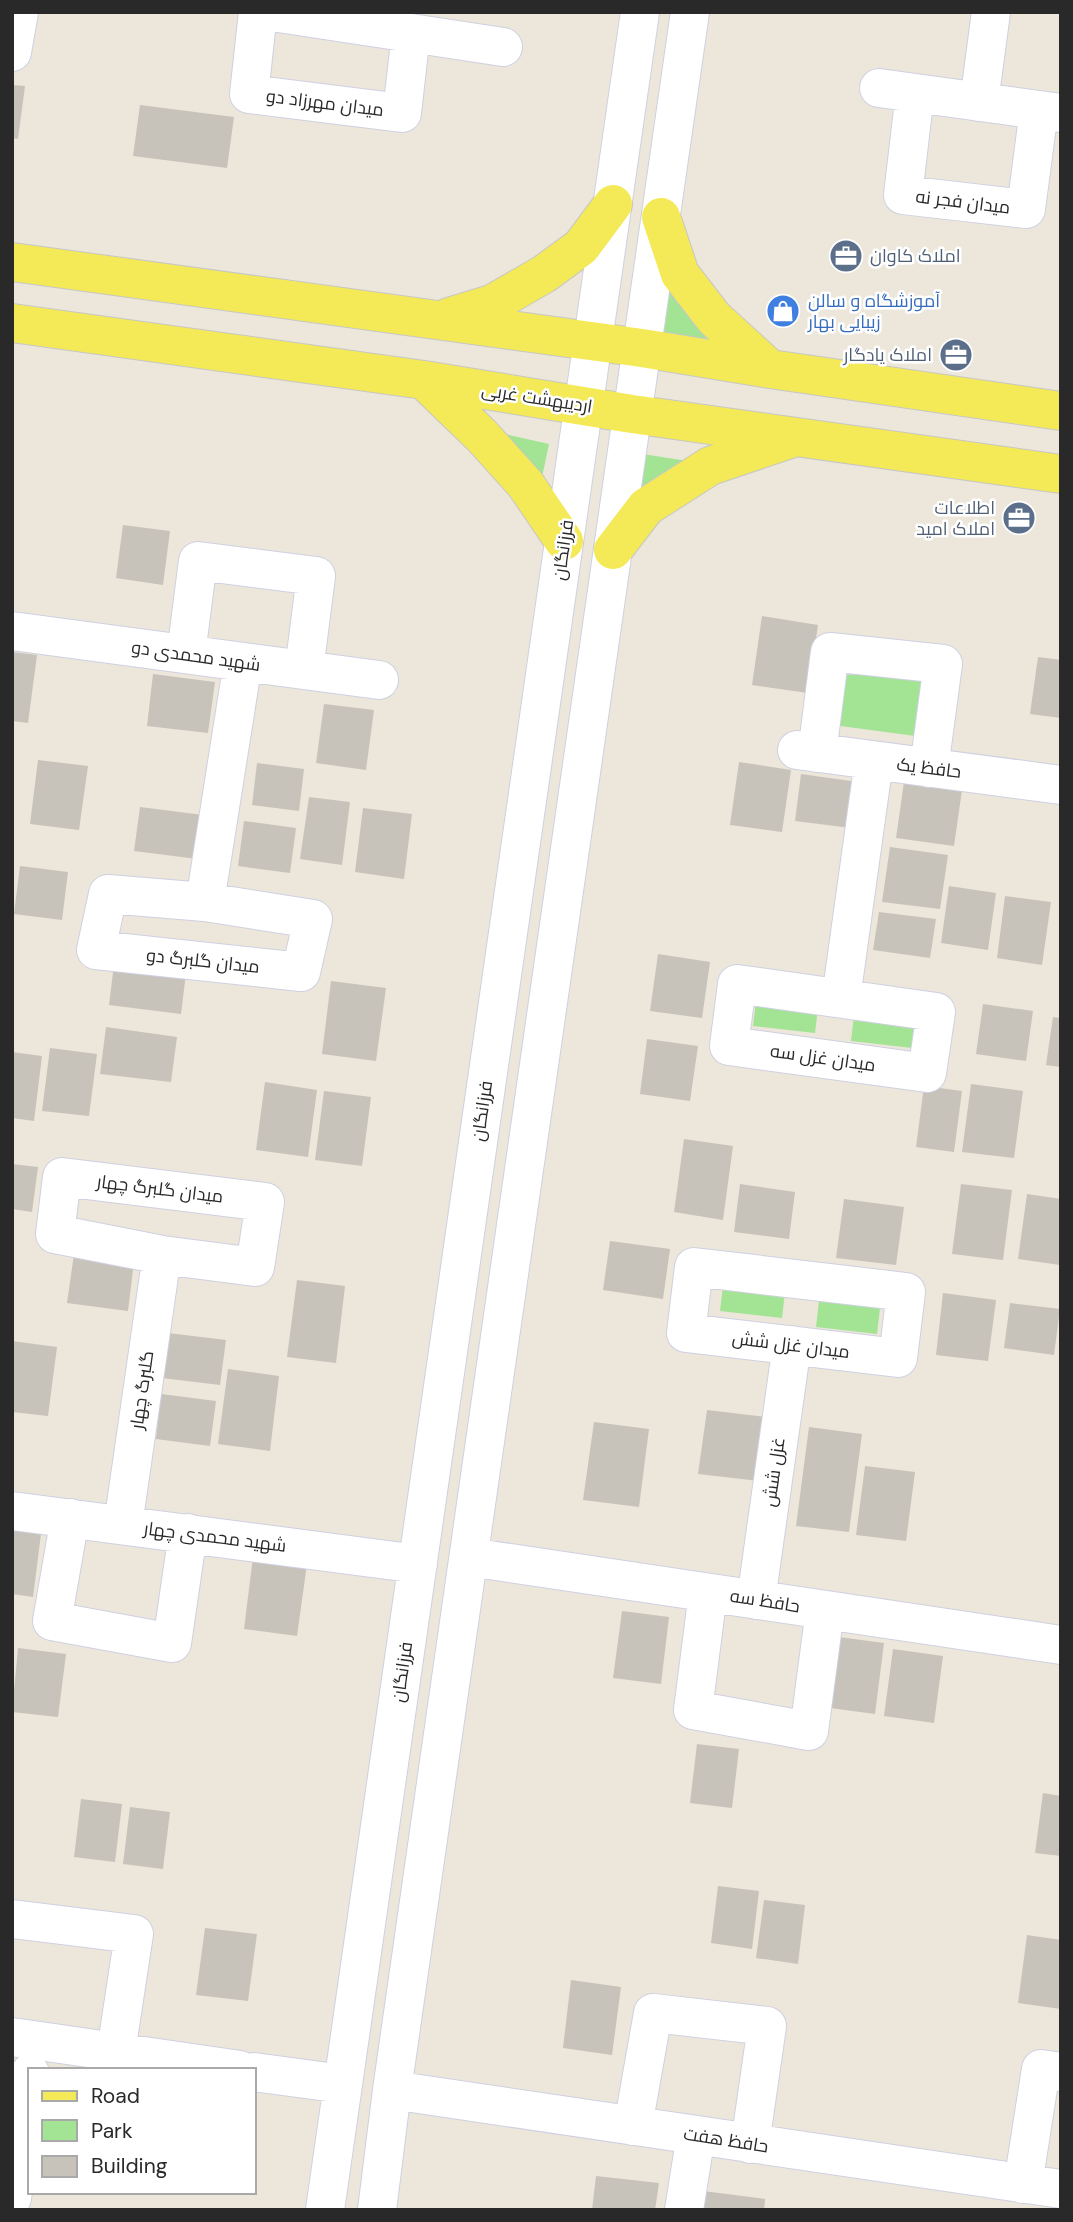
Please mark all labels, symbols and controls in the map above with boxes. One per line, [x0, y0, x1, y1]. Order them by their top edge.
street label: میدان مهرزاد دو [265, 84, 385, 122]
street label: میدان فجر نه [914, 184, 1012, 220]
office icon: املاک کاوان [827, 237, 865, 275]
place label: املاک کاوان [870, 244, 961, 268]
place label: آموزشگاه و سالن زیبایی بهار [807, 289, 940, 334]
shop icon: آموزشگاه و سالن زیبایی بهار [764, 292, 802, 330]
office icon: املاک یادگار [937, 336, 975, 374]
place label: املاک یادگار [843, 343, 932, 367]
street label: اردیبهشت غربی [480, 377, 594, 419]
place label: اطلاعات املاک امید [916, 496, 995, 541]
office icon: اطلاعات املاک امید [1000, 499, 1038, 537]
street label: فرزانگان [547, 518, 579, 582]
street label: شهید محمدی دو [130, 635, 262, 677]
street label: حافظ یک [895, 752, 963, 784]
street label: میدان گلبرگ دو [145, 943, 261, 979]
street label: میدان غزل سه [769, 1039, 877, 1077]
street label: فرزانگان [466, 1079, 498, 1143]
street label: میدان گلبرگ چهار [94, 1169, 225, 1209]
street label: میدان غزل شش [731, 1326, 851, 1364]
street label: گلبرگ چهار [124, 1349, 159, 1432]
street label: غزل شش [757, 1436, 791, 1508]
street label: شهید محمدی چهار [141, 1516, 288, 1558]
street label: حافظ سه [728, 1584, 802, 1618]
street label: فرزانگان [386, 1640, 418, 1704]
legend [28, 2068, 256, 2194]
text: Road [91, 2082, 140, 2110]
text: Park [91, 2117, 133, 2145]
street label: حافظ هفت [682, 2121, 770, 2159]
text: Building [91, 2152, 168, 2180]

